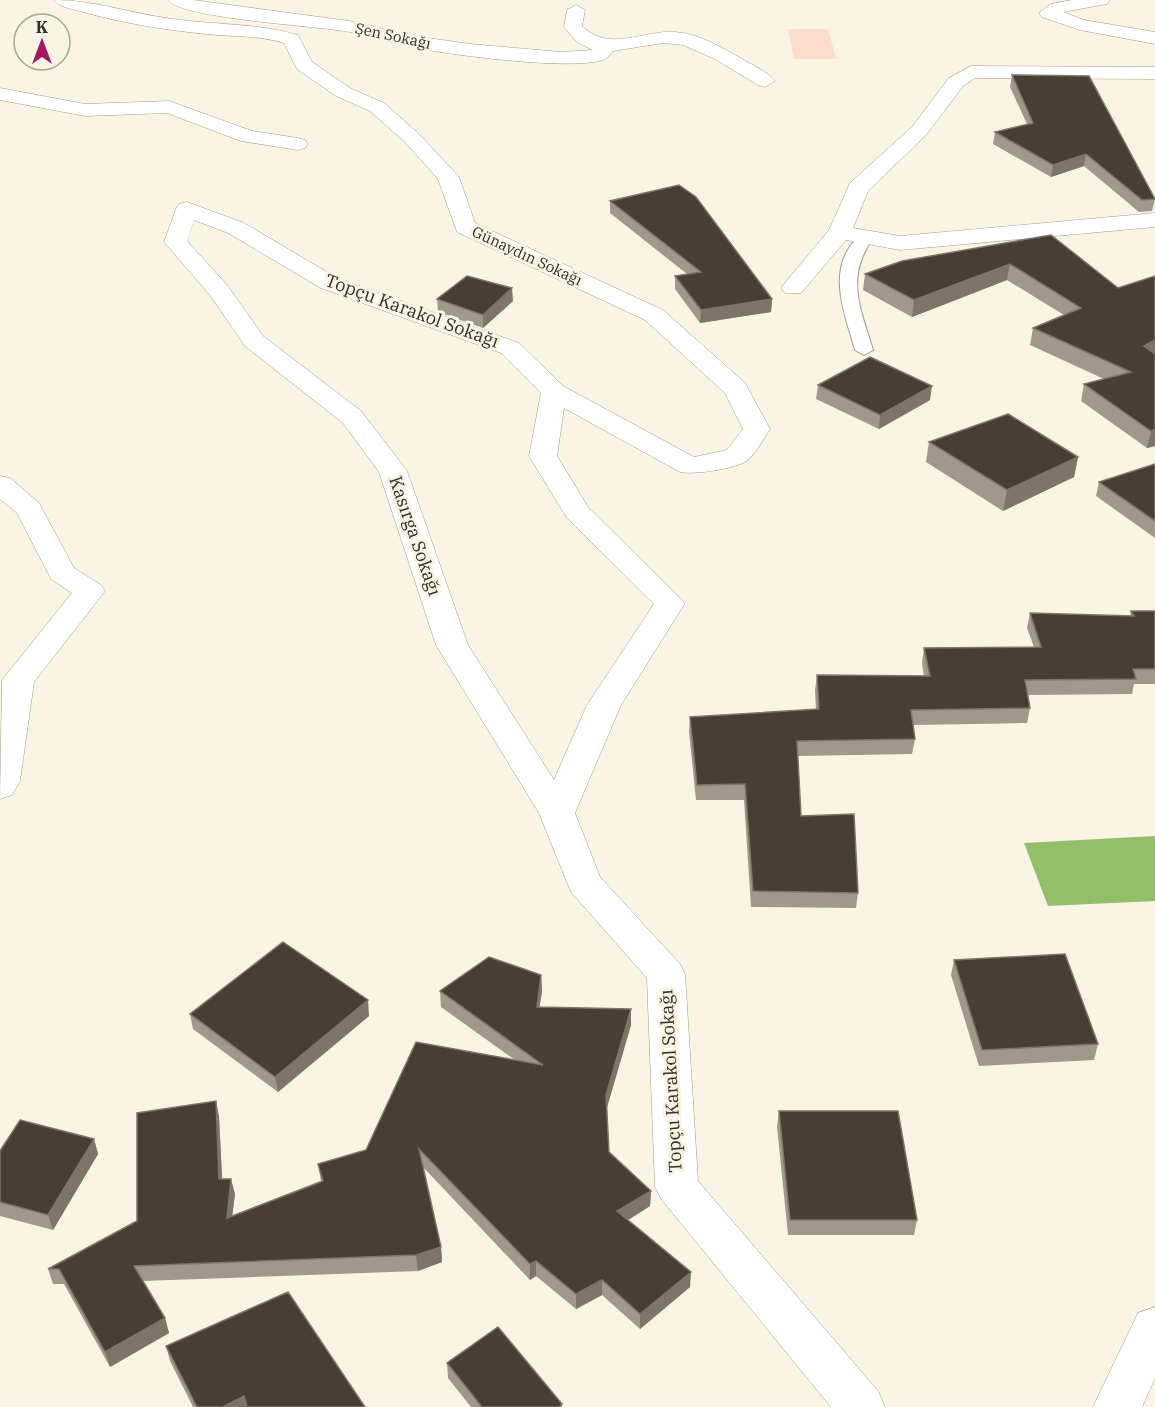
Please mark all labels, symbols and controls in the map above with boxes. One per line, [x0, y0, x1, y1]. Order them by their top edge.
north arrow [12, 12, 72, 72]
text: K [36, 17, 49, 37]
street label: Şen Sokağı [353, 18, 433, 53]
street label: Günaydın Sokağı [469, 222, 586, 290]
street label: Topçu Karakol Sokağı [322, 268, 503, 353]
street label: Kasırga Sokağı [384, 473, 447, 599]
street label: Topçu Karakol Sokağı [654, 988, 687, 1173]

